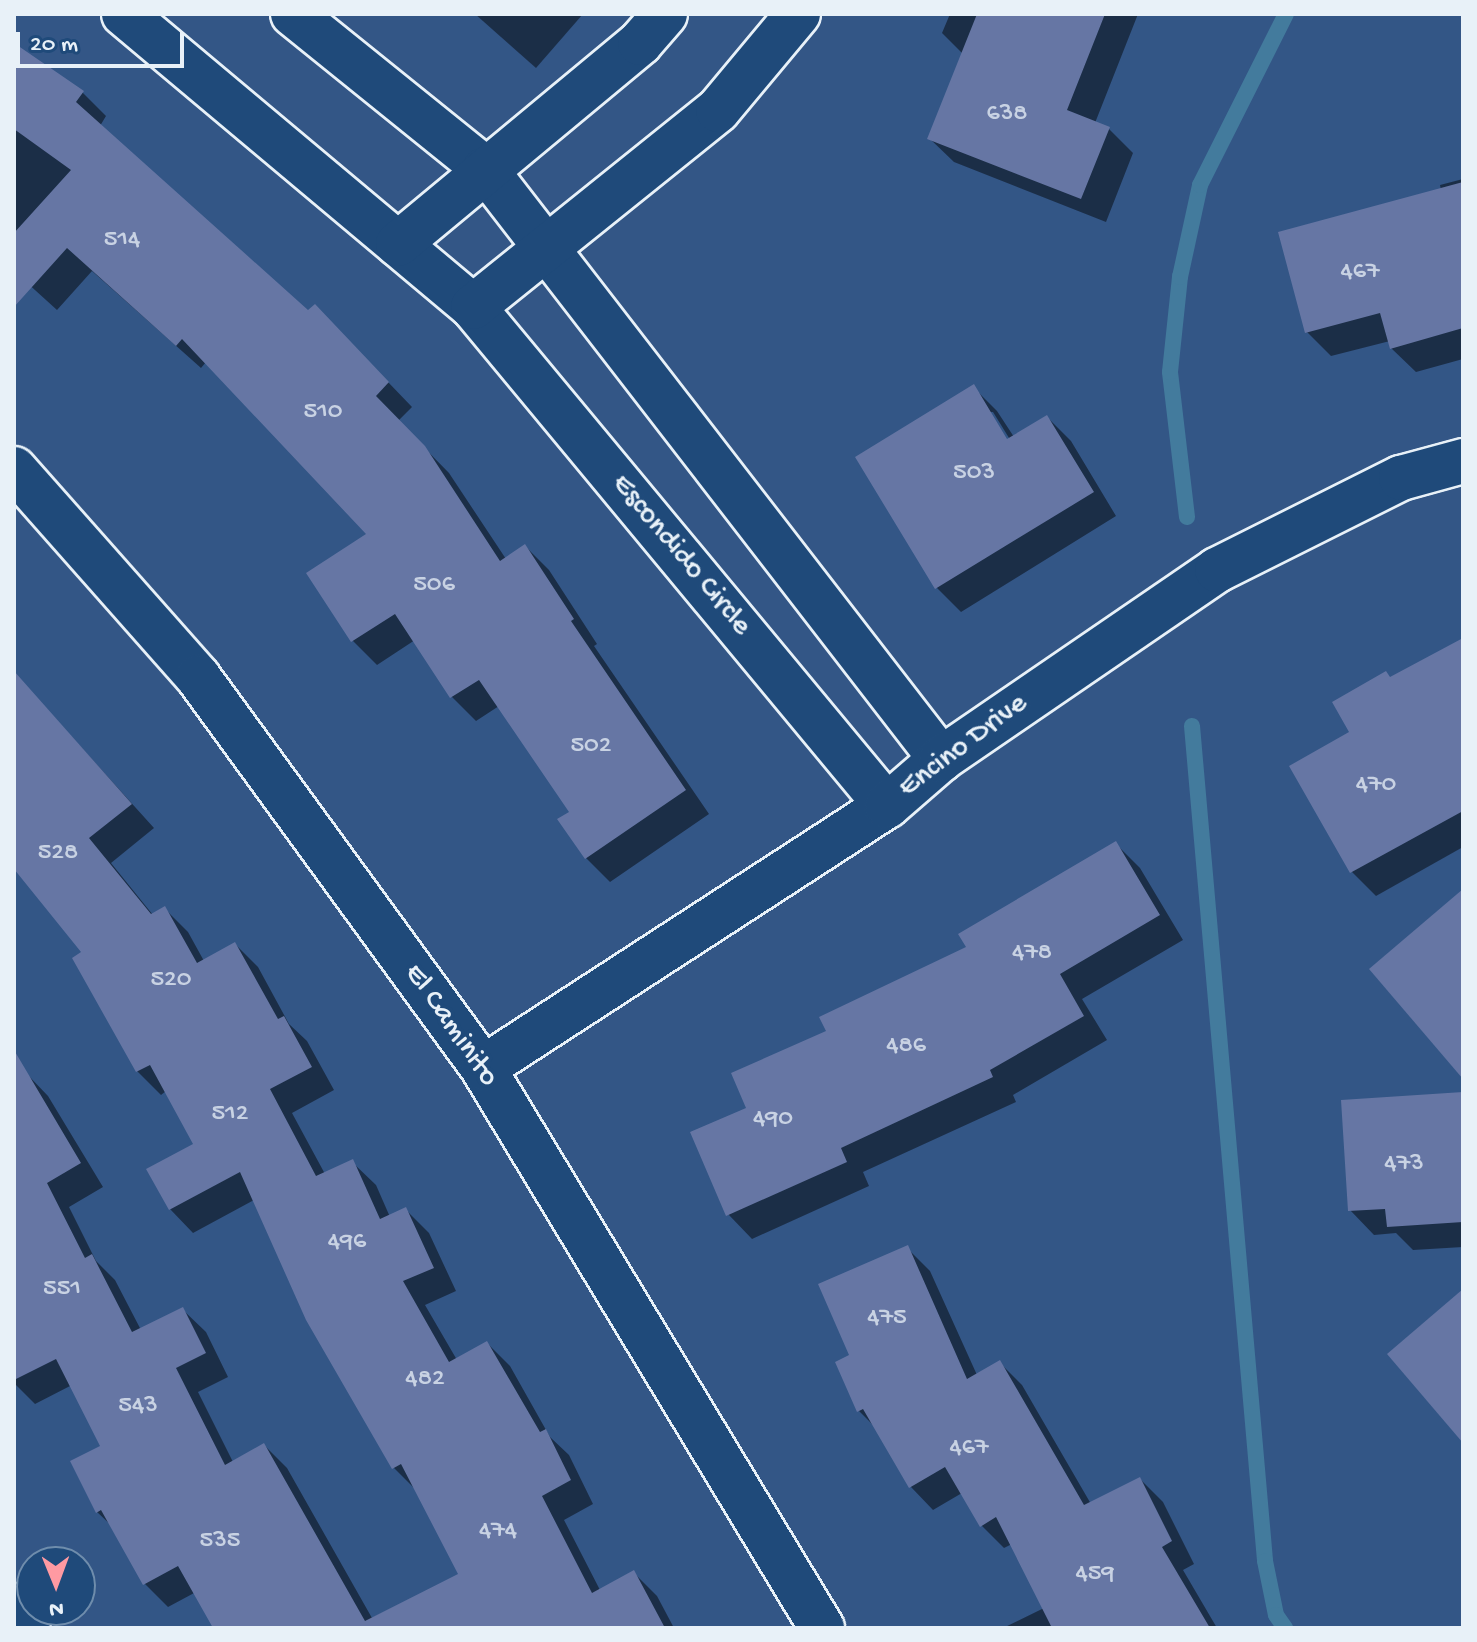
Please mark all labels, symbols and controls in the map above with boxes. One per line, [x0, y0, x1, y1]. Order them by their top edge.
scale bar [20, 16, 188, 66]
text: 20 m [30, 31, 78, 60]
house number: 638 [987, 99, 1027, 131]
house number: 514 [104, 225, 140, 257]
house number: 467 [1340, 257, 1380, 289]
house number: 510 [304, 397, 342, 429]
house number: 503 [953, 458, 995, 490]
street label: Escondido Circle [602, 468, 758, 644]
house number: 506 [413, 570, 455, 602]
street label: Encino Drive [892, 687, 1036, 807]
house number: 502 [570, 731, 612, 763]
house number: 470 [1356, 770, 1396, 802]
house number: 528 [38, 838, 78, 870]
house number: 478 [1012, 938, 1052, 970]
street label: El Caminito [395, 958, 505, 1094]
house number: 520 [150, 965, 192, 997]
house number: 486 [886, 1031, 926, 1063]
house number: 512 [212, 1099, 248, 1131]
house number: 490 [753, 1104, 793, 1136]
house number: 473 [1384, 1149, 1424, 1181]
house number: 496 [328, 1227, 366, 1259]
house number: 551 [43, 1274, 81, 1306]
house number: 475 [867, 1303, 907, 1335]
house number: 482 [405, 1364, 445, 1396]
house number: 543 [118, 1391, 158, 1423]
house number: 467 [950, 1433, 988, 1465]
house number: 474 [479, 1516, 517, 1548]
house number: 535 [200, 1526, 240, 1558]
north arrow [16, 1546, 96, 1626]
house number: 459 [1076, 1559, 1114, 1591]
text: N [49, 1595, 64, 1621]

